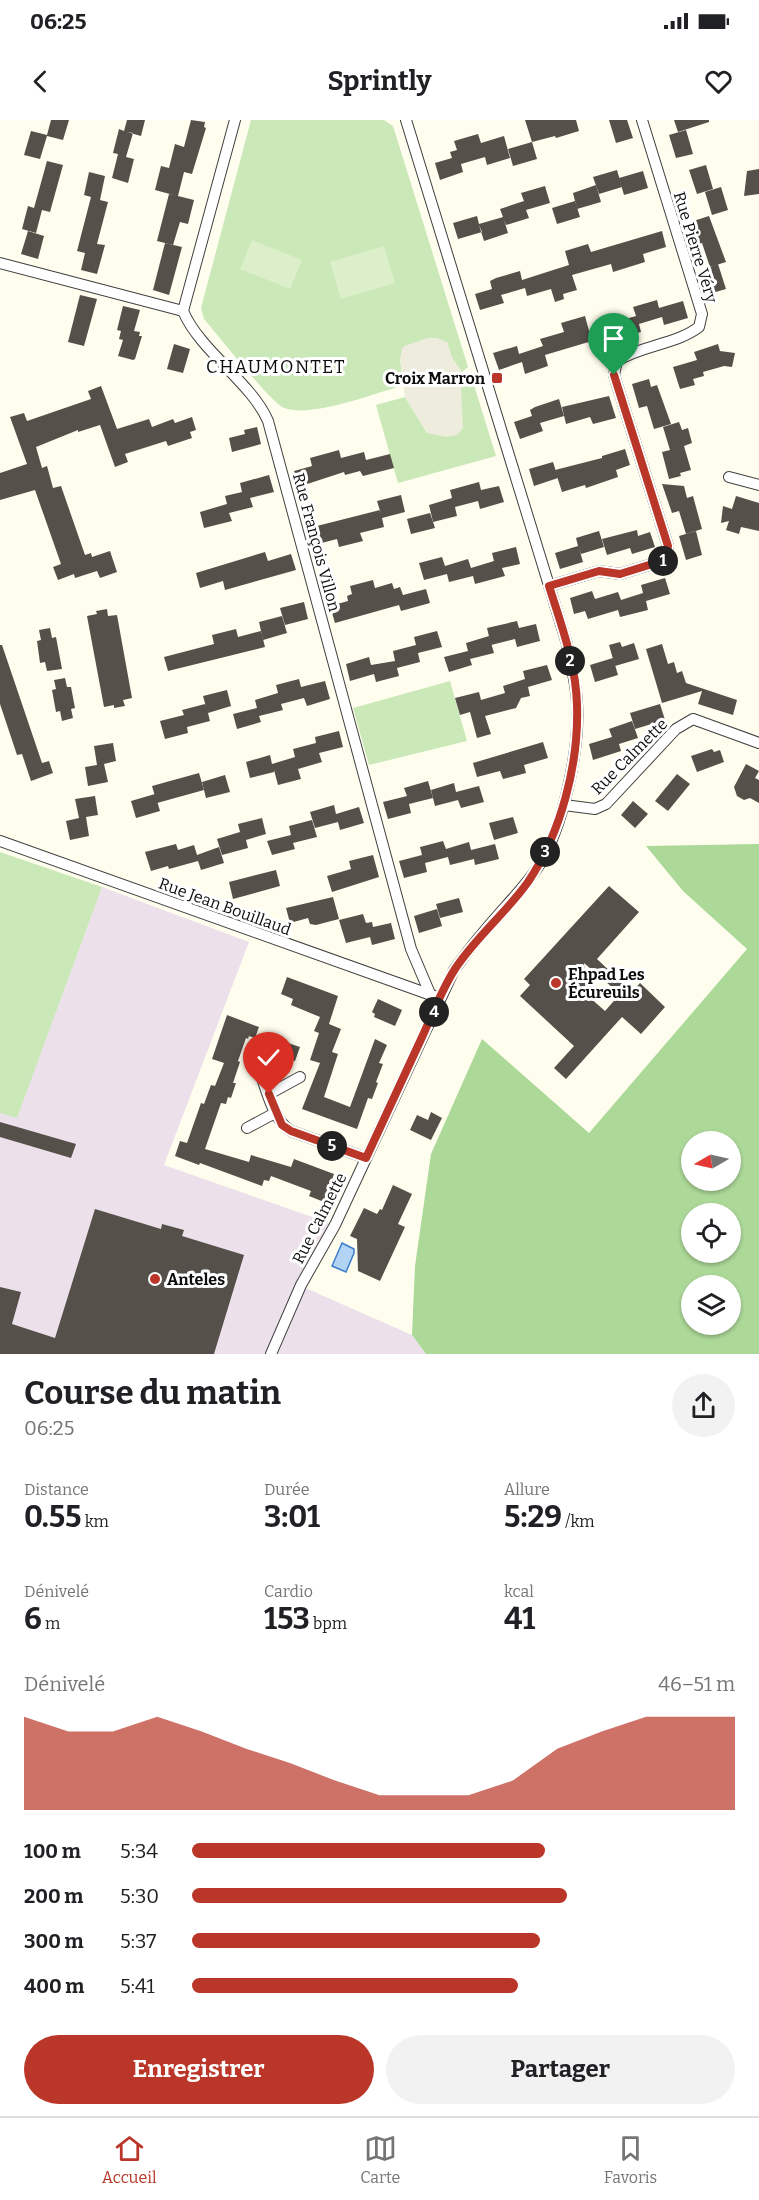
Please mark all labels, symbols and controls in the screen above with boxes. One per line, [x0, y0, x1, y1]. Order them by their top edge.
text: 06:25 [30, 8, 87, 35]
icon: back [24, 65, 57, 98]
text: Sprintly [327, 65, 432, 97]
icon: heart [702, 65, 735, 98]
street label: Rue Pierre Véry [670, 189, 722, 305]
pin [588, 313, 639, 375]
icon: arrive [597, 322, 630, 355]
district label: CHAUMONTET [206, 356, 346, 378]
place label: Croix Marron [385, 369, 486, 388]
marker: Croix Marron [490, 371, 504, 385]
street label: Rue François Villon [289, 471, 344, 614]
pin: 1 [648, 546, 678, 576]
text: 1 [660, 551, 666, 570]
pin: 2 [555, 646, 585, 676]
text: 2 [565, 651, 575, 670]
street label: Rue Calmette [587, 714, 671, 798]
pin: 3 [530, 837, 560, 867]
text: 3 [540, 842, 550, 861]
street label: Rue Jean Bouillaud [156, 874, 294, 939]
place label: Ehpad Les Écureuils [568, 965, 645, 1002]
marker: Ehpad Les Écureuils [549, 976, 563, 990]
pin: 4 [419, 997, 449, 1027]
text: 4 [429, 1002, 439, 1021]
pin [243, 1032, 294, 1094]
icon: check [252, 1041, 285, 1074]
pin: 5 [317, 1131, 347, 1161]
north arrow [681, 1131, 741, 1191]
map controls [681, 1131, 741, 1335]
text: 5 [328, 1136, 336, 1155]
street label: Rue Calmette [288, 1170, 351, 1267]
button: locate [681, 1203, 741, 1263]
place label: Anteles [167, 1270, 225, 1289]
marker: Anteles [148, 1272, 162, 1286]
button: layers [681, 1275, 741, 1335]
text: Course du matin [24, 1373, 281, 1413]
button: share [672, 1374, 735, 1437]
text: 06:25 [24, 1416, 74, 1440]
text: Distance [24, 1480, 89, 1499]
text: Durée [264, 1480, 309, 1499]
text: Allure [504, 1480, 550, 1499]
text: 0.55 [24, 1499, 81, 1535]
text: 3:01 [264, 1499, 320, 1535]
text: 5:29 [504, 1499, 562, 1535]
text: km [81, 1512, 109, 1531]
text: /km [562, 1512, 595, 1531]
text: Dénivelé [24, 1582, 89, 1601]
text: Cardio [264, 1582, 313, 1601]
text: kcal [504, 1582, 534, 1601]
text: 6 [24, 1601, 42, 1637]
text: 153 [264, 1601, 310, 1637]
text: 41 [504, 1601, 535, 1637]
text: m [42, 1614, 60, 1633]
text: bpm [310, 1614, 347, 1633]
text: Dénivelé [24, 1672, 105, 1696]
text: 46–51 m [658, 1672, 735, 1696]
text: 100 m [24, 1839, 81, 1863]
text: 5:34 [120, 1839, 158, 1863]
text: 200 m [24, 1884, 83, 1908]
text: 5:30 [120, 1884, 159, 1908]
text: 300 m [24, 1929, 84, 1953]
text: 5:37 [120, 1929, 156, 1953]
text: 400 m [24, 1974, 84, 1998]
text: 5:41 [120, 1974, 155, 1998]
button: Enregistrer [24, 2035, 374, 2104]
button: Partager [386, 2035, 735, 2104]
tab: Accueil [102, 2132, 157, 2187]
tab: Carte [360, 2132, 400, 2187]
tab: Favoris [604, 2132, 657, 2187]

